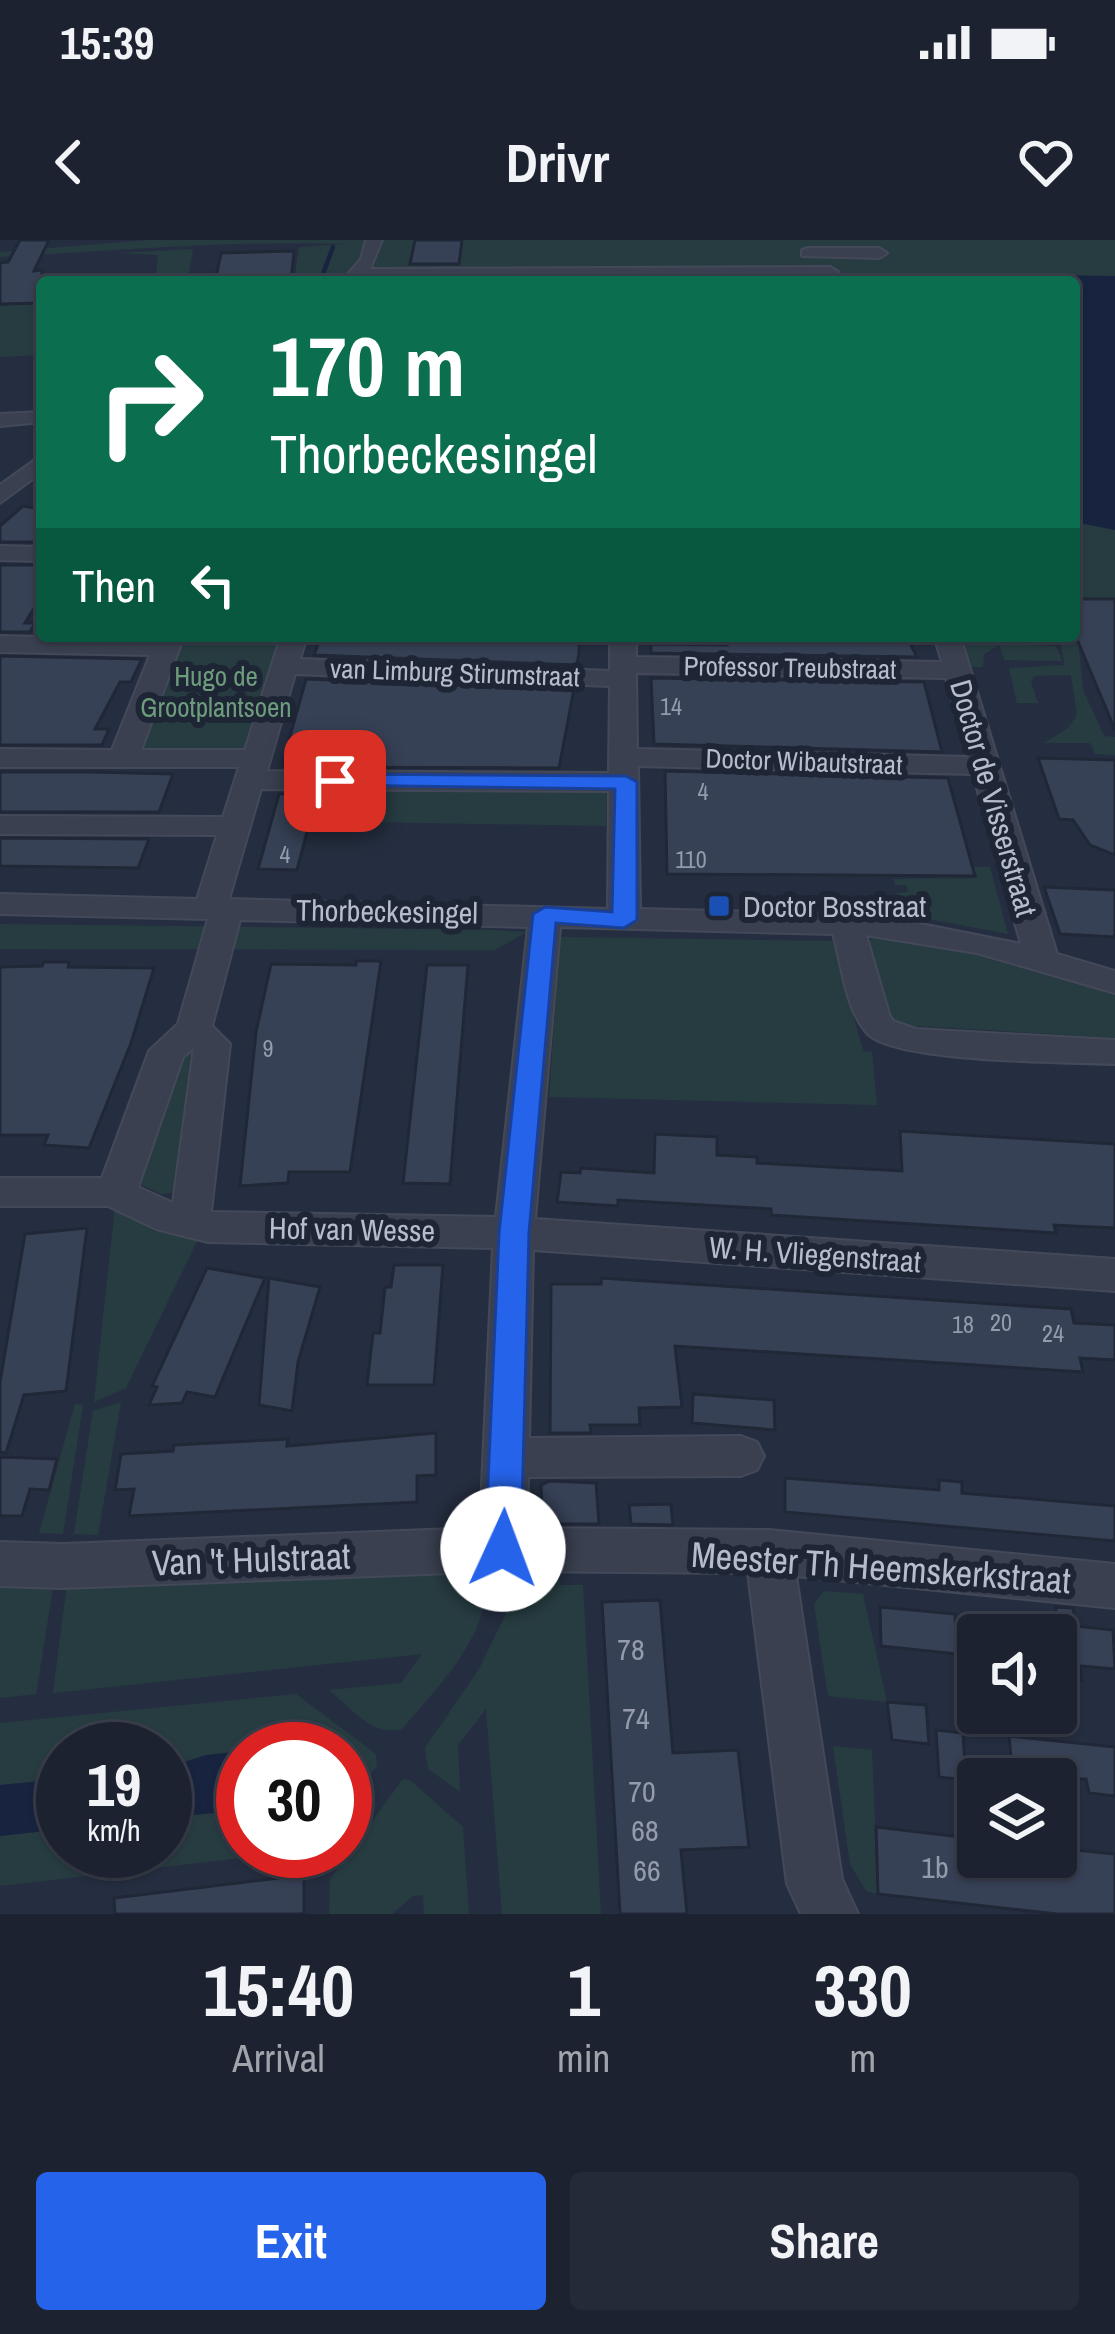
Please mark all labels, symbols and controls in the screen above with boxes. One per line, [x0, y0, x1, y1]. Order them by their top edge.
text: 15:39 [60, 12, 154, 73]
text: Drivr [506, 126, 609, 199]
icon: back [36, 129, 102, 195]
icon: heart [1013, 129, 1079, 195]
text: 170 m [270, 309, 465, 422]
icon: right [72, 324, 228, 480]
text: Thorbeckesingel [270, 417, 597, 490]
icon: left [180, 552, 246, 618]
text: Then [72, 555, 156, 616]
street label: Professor Treubstraat [683, 647, 897, 687]
street label: van Limburg Stirumstraat [330, 650, 580, 694]
park label: Hugo de Grootplantsoen [140, 658, 292, 725]
street label: Doctor de Visserstraat [941, 675, 1047, 921]
house number: 14 [660, 690, 682, 722]
pin [284, 730, 386, 832]
street label: Doctor Wibautstraat [705, 740, 903, 782]
icon: arrive [302, 748, 368, 814]
house number: 4 [698, 775, 709, 807]
house number: 4 [280, 838, 291, 870]
house number: 110 [675, 843, 707, 875]
place label: Doctor Bosstraat [743, 886, 926, 926]
street label: Thorbeckesingel [296, 889, 478, 933]
marker: Doctor Bosstraat [706, 893, 732, 919]
house number: 9 [263, 1032, 273, 1064]
street label: Hof van Wesse [268, 1208, 436, 1250]
street label: W. H. Vliegenstraat [708, 1227, 922, 1281]
house number: 20 [990, 1306, 1012, 1338]
house number: 18 [952, 1308, 974, 1340]
house number: 24 [1042, 1317, 1064, 1349]
position arrow [440, 1486, 566, 1612]
street label: Meester Th Heemskerkstraat [690, 1530, 1072, 1604]
street label: Van 't Hulstraat [151, 1532, 351, 1586]
map controls [957, 1614, 1077, 1878]
button: sound [957, 1614, 1077, 1734]
house number: 78 [617, 1629, 645, 1669]
house number: 74 [622, 1698, 650, 1738]
speed limit sign: 30 [216, 1722, 372, 1878]
text: 19 [87, 1744, 141, 1825]
button: layers [957, 1758, 1077, 1878]
house number: 70 [628, 1771, 656, 1811]
text: km/h [87, 1810, 141, 1850]
house number: 68 [631, 1810, 659, 1850]
house number: 1b [921, 1847, 949, 1887]
house number: 66 [633, 1850, 661, 1890]
text: 15:40 [203, 1941, 354, 2038]
text: 1 [567, 1941, 600, 2038]
text: 330 [813, 1941, 912, 2038]
text: Arrival [232, 2032, 325, 2084]
text: min [557, 2032, 610, 2084]
text: m [849, 2032, 876, 2084]
button: Exit [36, 2172, 546, 2310]
button: Share [570, 2172, 1079, 2310]

